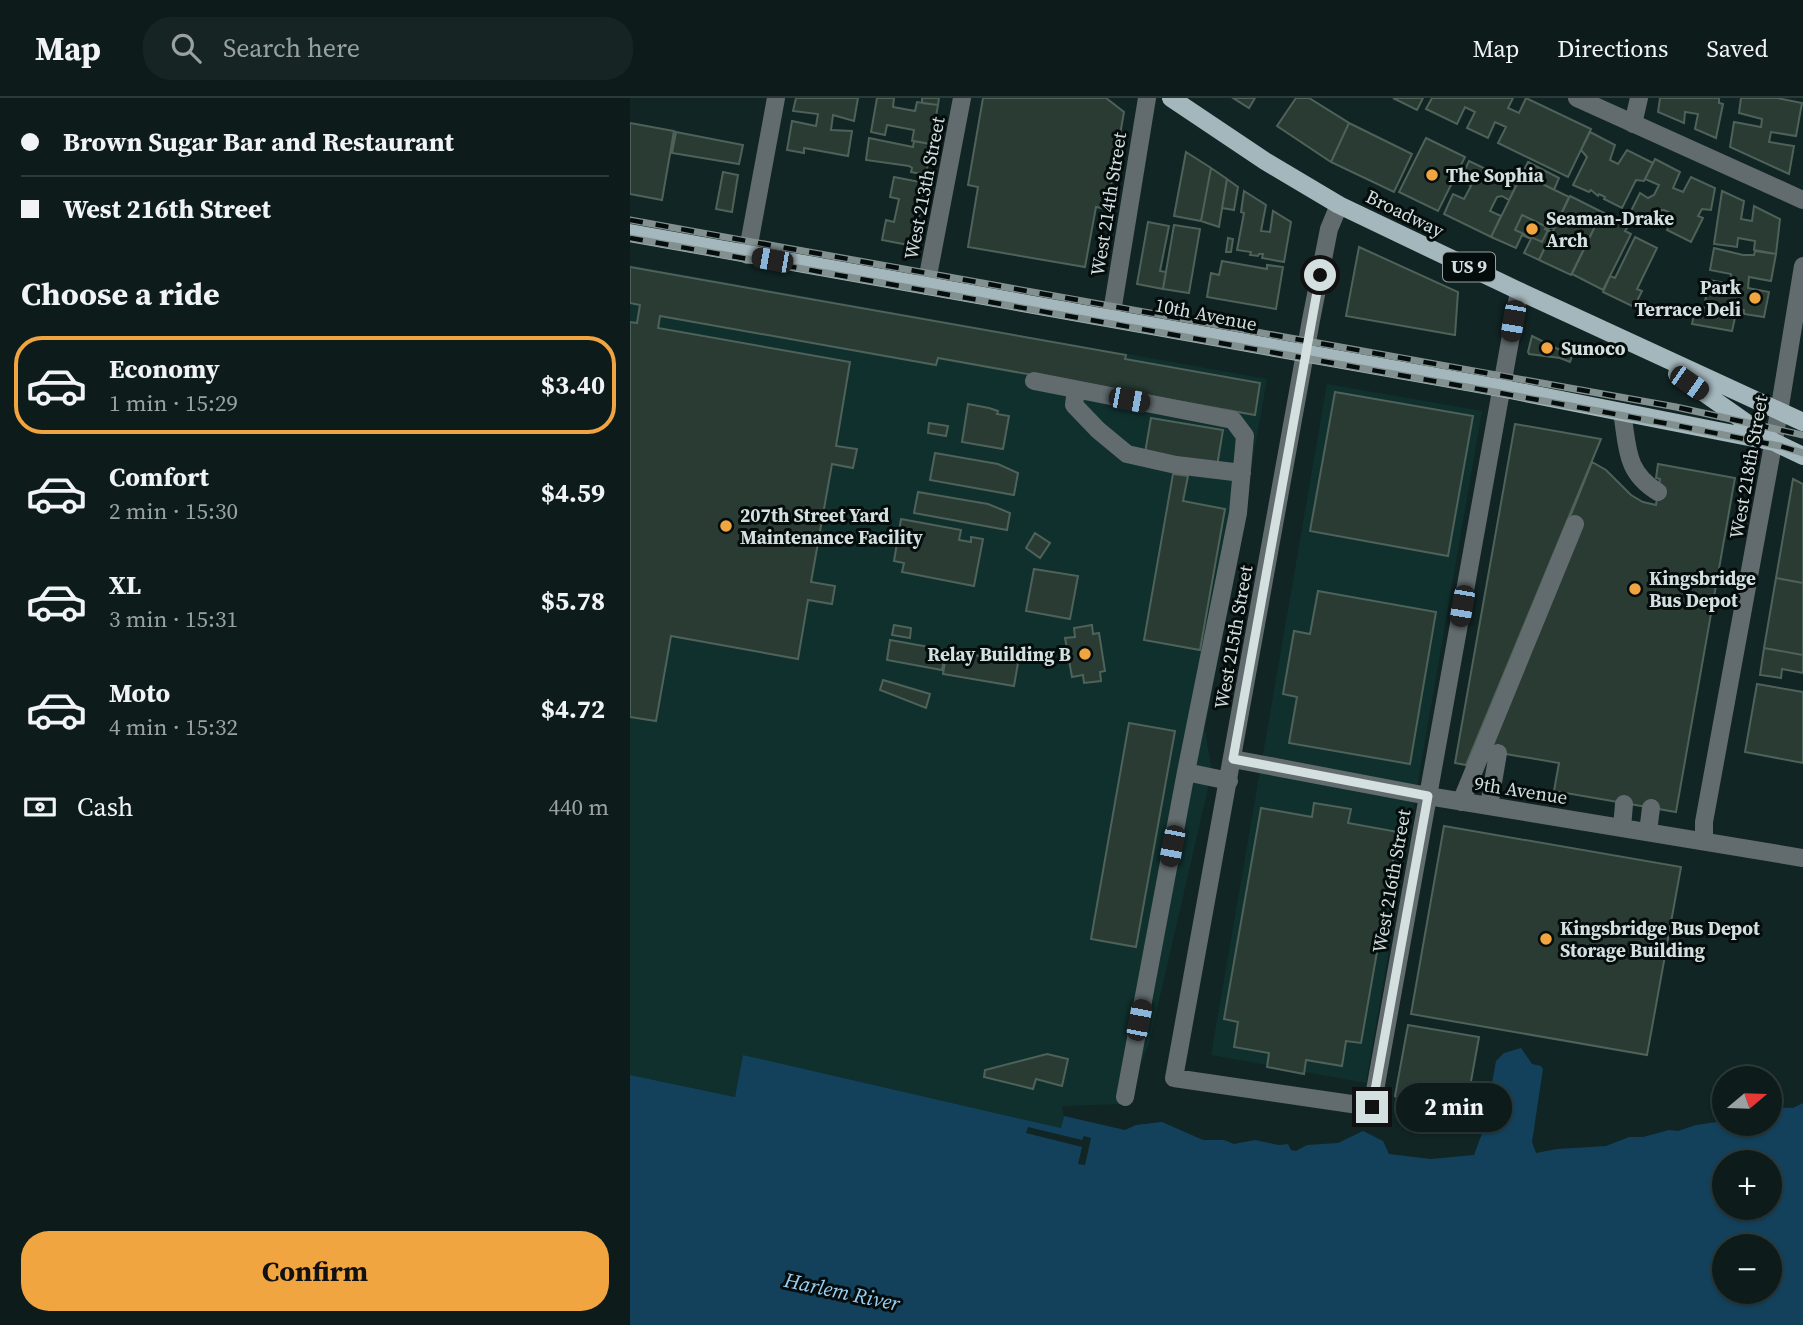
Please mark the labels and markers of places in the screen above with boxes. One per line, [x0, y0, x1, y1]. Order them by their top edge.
place label: The Sophia [1446, 162, 1545, 188]
marker: The Sophia [1424, 167, 1440, 183]
place label: Seaman-Drake Arch [1546, 205, 1674, 253]
marker: Seaman-Drake Arch [1524, 221, 1540, 237]
place label: Park Terrace Deli [1635, 274, 1742, 322]
marker: Park Terrace Deli [1747, 290, 1763, 306]
place label: Sunoco [1561, 335, 1626, 361]
marker: Sunoco [1539, 340, 1555, 356]
place label: 207th Street Yard Maintenance Facility [740, 502, 924, 550]
marker: 207th Street Yard Maintenance Facility [718, 518, 734, 534]
place label: Kingsbridge Bus Depot [1649, 565, 1756, 613]
marker: Kingsbridge Bus Depot [1627, 581, 1643, 597]
place label: Relay Building B [927, 641, 1071, 667]
marker: Relay Building B [1077, 646, 1093, 662]
place label: Kingsbridge Bus Depot Storage Building [1560, 915, 1760, 963]
marker: Kingsbridge Bus Depot Storage Building [1538, 931, 1554, 947]

